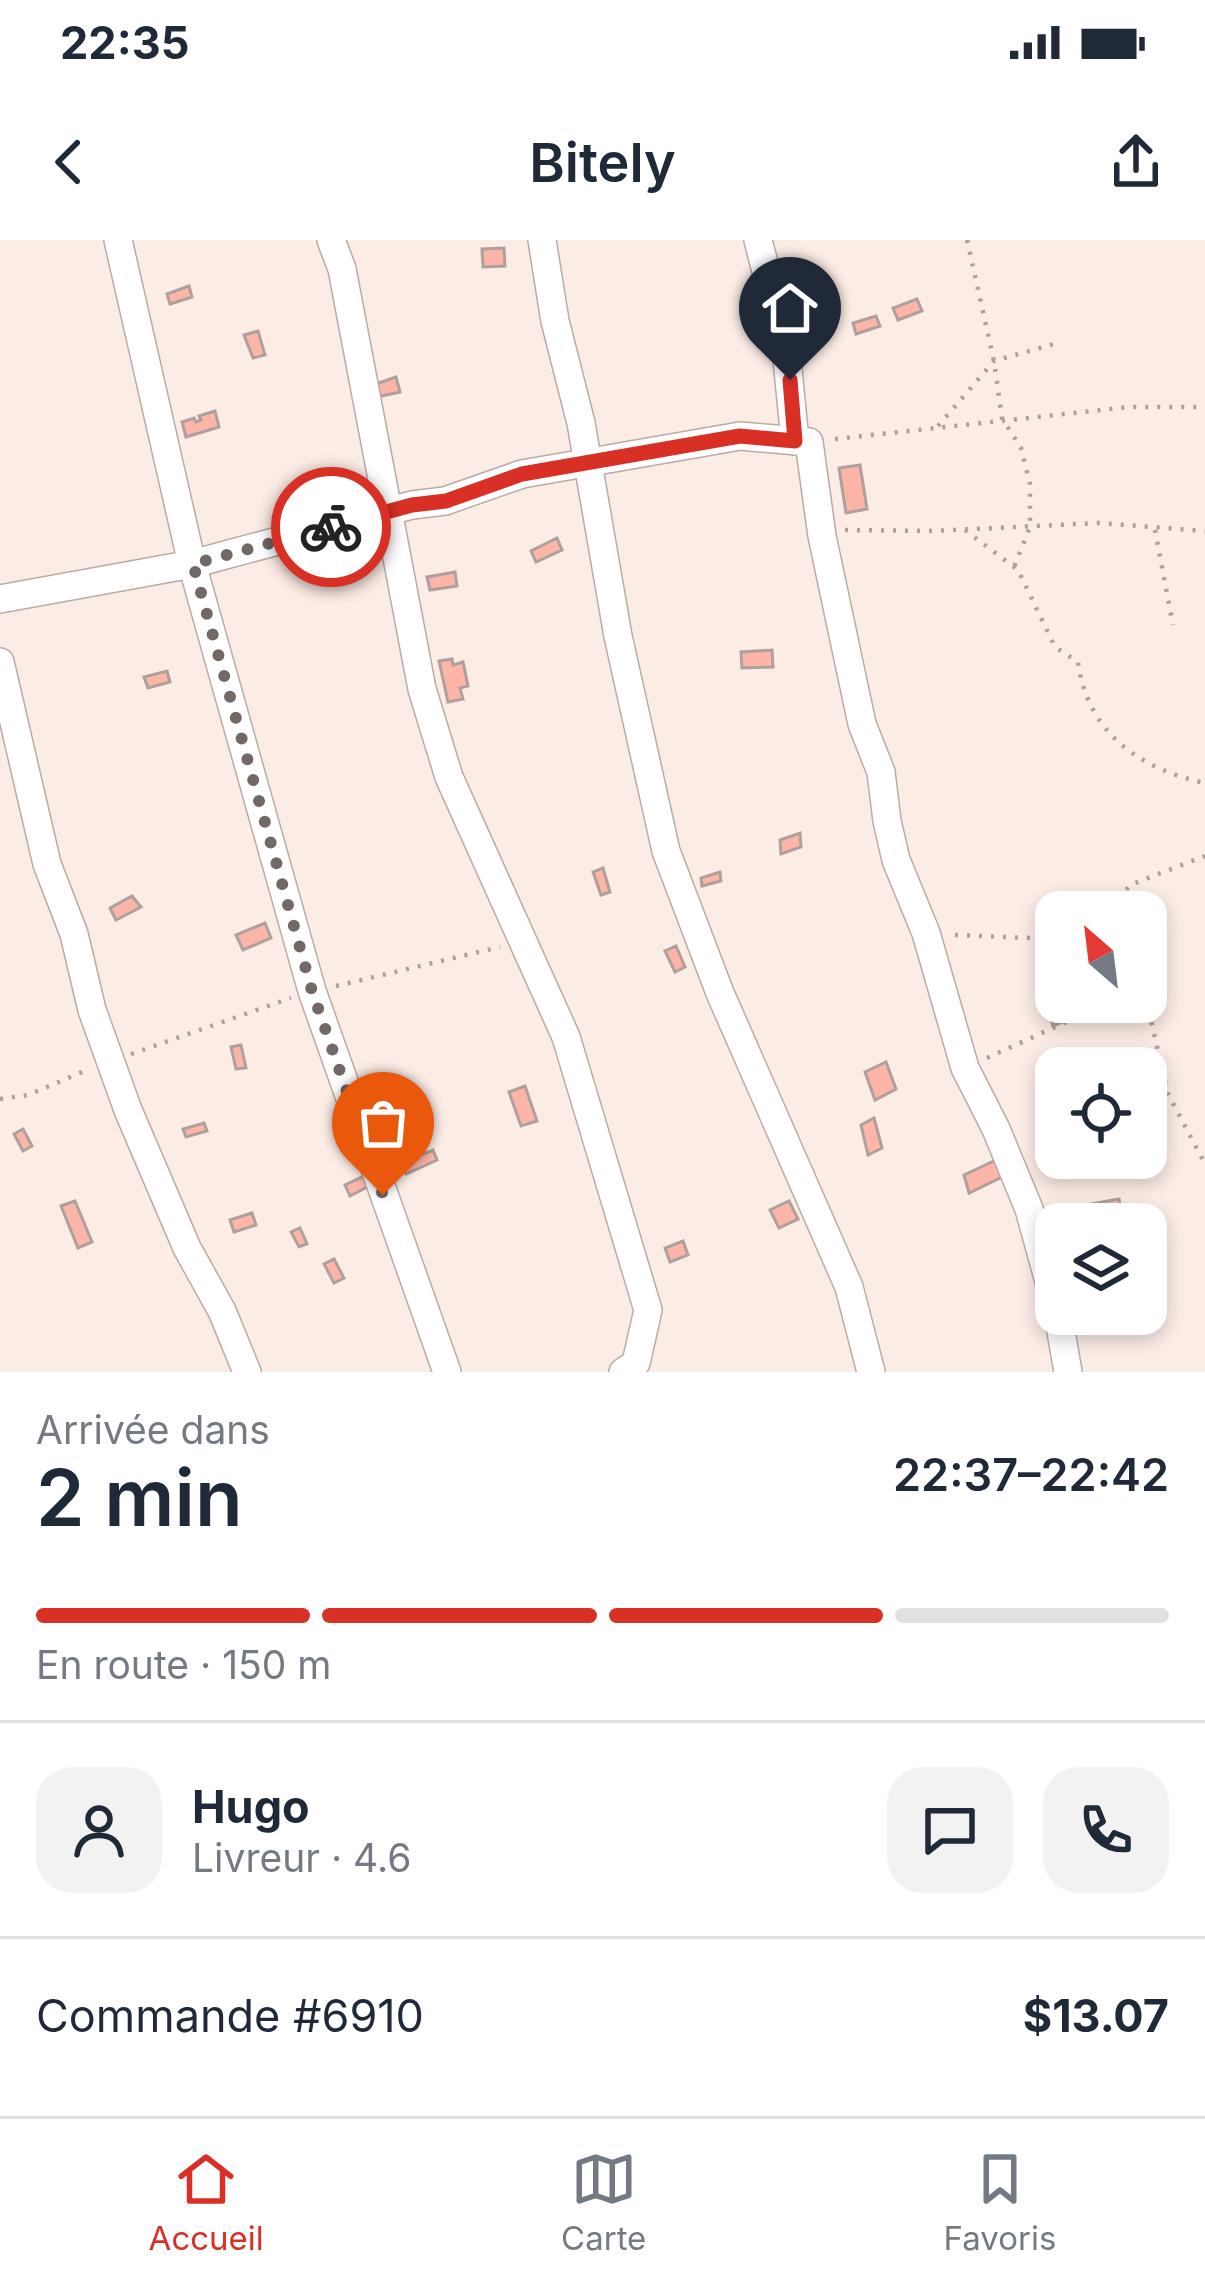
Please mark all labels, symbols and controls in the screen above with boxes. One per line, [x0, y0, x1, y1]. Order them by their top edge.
text: 22:35 [60, 15, 190, 70]
icon: back [36, 129, 102, 195]
icon: share [1103, 129, 1169, 195]
text: Bitely [529, 130, 676, 195]
pin [739, 257, 841, 380]
icon: home [757, 275, 823, 341]
courier [271, 467, 391, 587]
icon: bike [298, 494, 364, 560]
north arrow [1035, 891, 1167, 1023]
map controls [1035, 891, 1167, 1335]
button: locate [1035, 1047, 1167, 1179]
pin [332, 1072, 434, 1195]
icon: bag [350, 1090, 416, 1156]
button: layers [1035, 1203, 1167, 1335]
text: Arrivée dans [36, 1406, 270, 1453]
text: 22:37–22:42 [893, 1447, 1169, 1502]
text: 2 min [36, 1450, 243, 1545]
text: En route · 150 m [36, 1641, 332, 1688]
button: person [36, 1767, 162, 1893]
button: chat [887, 1767, 1013, 1893]
button: phone [1043, 1767, 1169, 1893]
text: Hugo [192, 1779, 310, 1834]
text: Livreur · 4.6 [192, 1834, 411, 1881]
text: Commande #6910 [36, 1988, 424, 2043]
text: $13.07 [1023, 1988, 1169, 2043]
tab: Accueil [149, 2146, 264, 2258]
tab: Carte [561, 2146, 646, 2258]
tab: Favoris [944, 2146, 1056, 2258]

